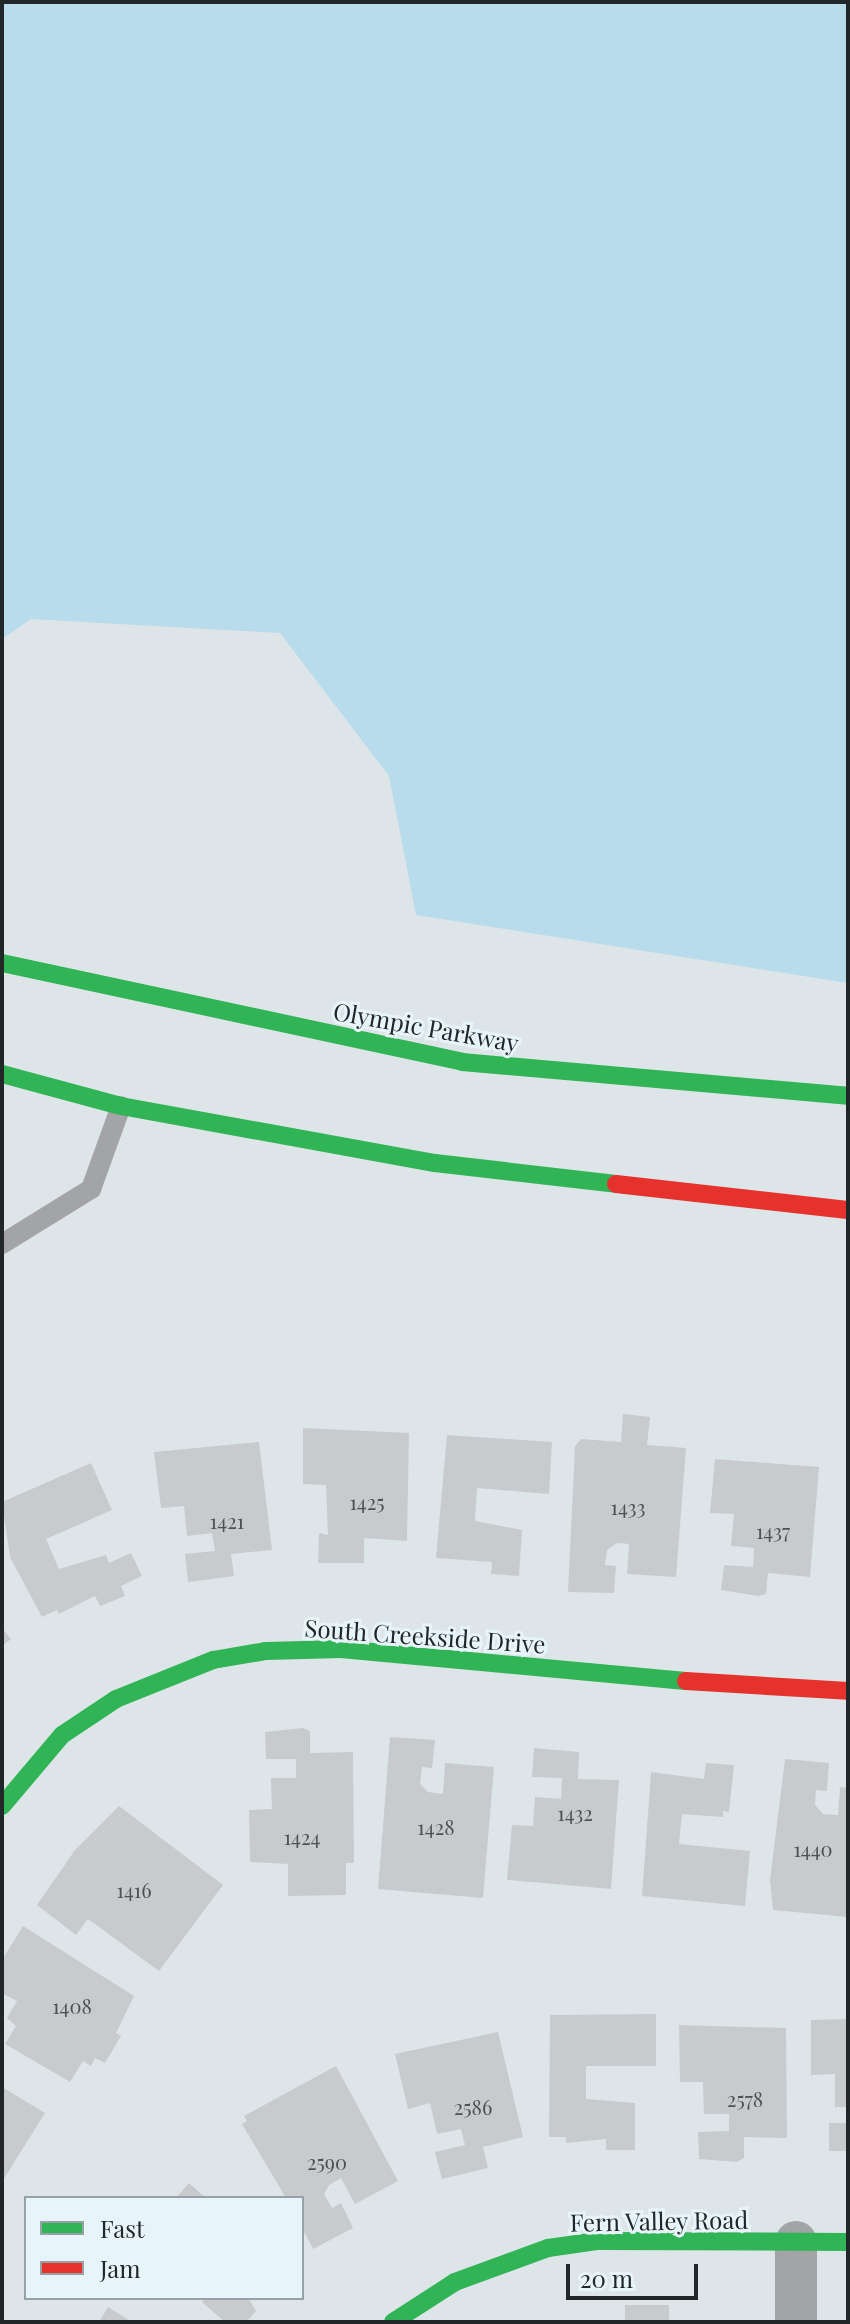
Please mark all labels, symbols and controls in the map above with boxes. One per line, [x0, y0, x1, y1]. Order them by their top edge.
street label: Olympic Parkway [331, 997, 521, 1057]
house number: 1425 [349, 1489, 385, 1513]
house number: 1433 [611, 1494, 645, 1518]
house number: 1421 [210, 1508, 244, 1532]
house number: 1437 [756, 1518, 790, 1542]
street label: South Creekside Drive [304, 1613, 546, 1659]
house number: 1432 [557, 1800, 593, 1824]
house number: 1428 [417, 1814, 455, 1838]
house number: 1424 [284, 1824, 320, 1848]
house number: 1440 [793, 1836, 833, 1860]
house number: 1416 [116, 1877, 152, 1901]
house number: 1408 [52, 1993, 92, 2017]
house number: 2578 [727, 2086, 763, 2110]
house number: 2586 [454, 2094, 492, 2118]
house number: 2590 [307, 2149, 347, 2173]
legend [24, 2196, 304, 2300]
street label: Fern Valley Road [569, 2205, 749, 2237]
text: Fast [100, 2212, 145, 2244]
scale bar [570, 2248, 702, 2298]
text: Jam [100, 2252, 141, 2284]
text: 20 m [580, 2262, 633, 2294]

